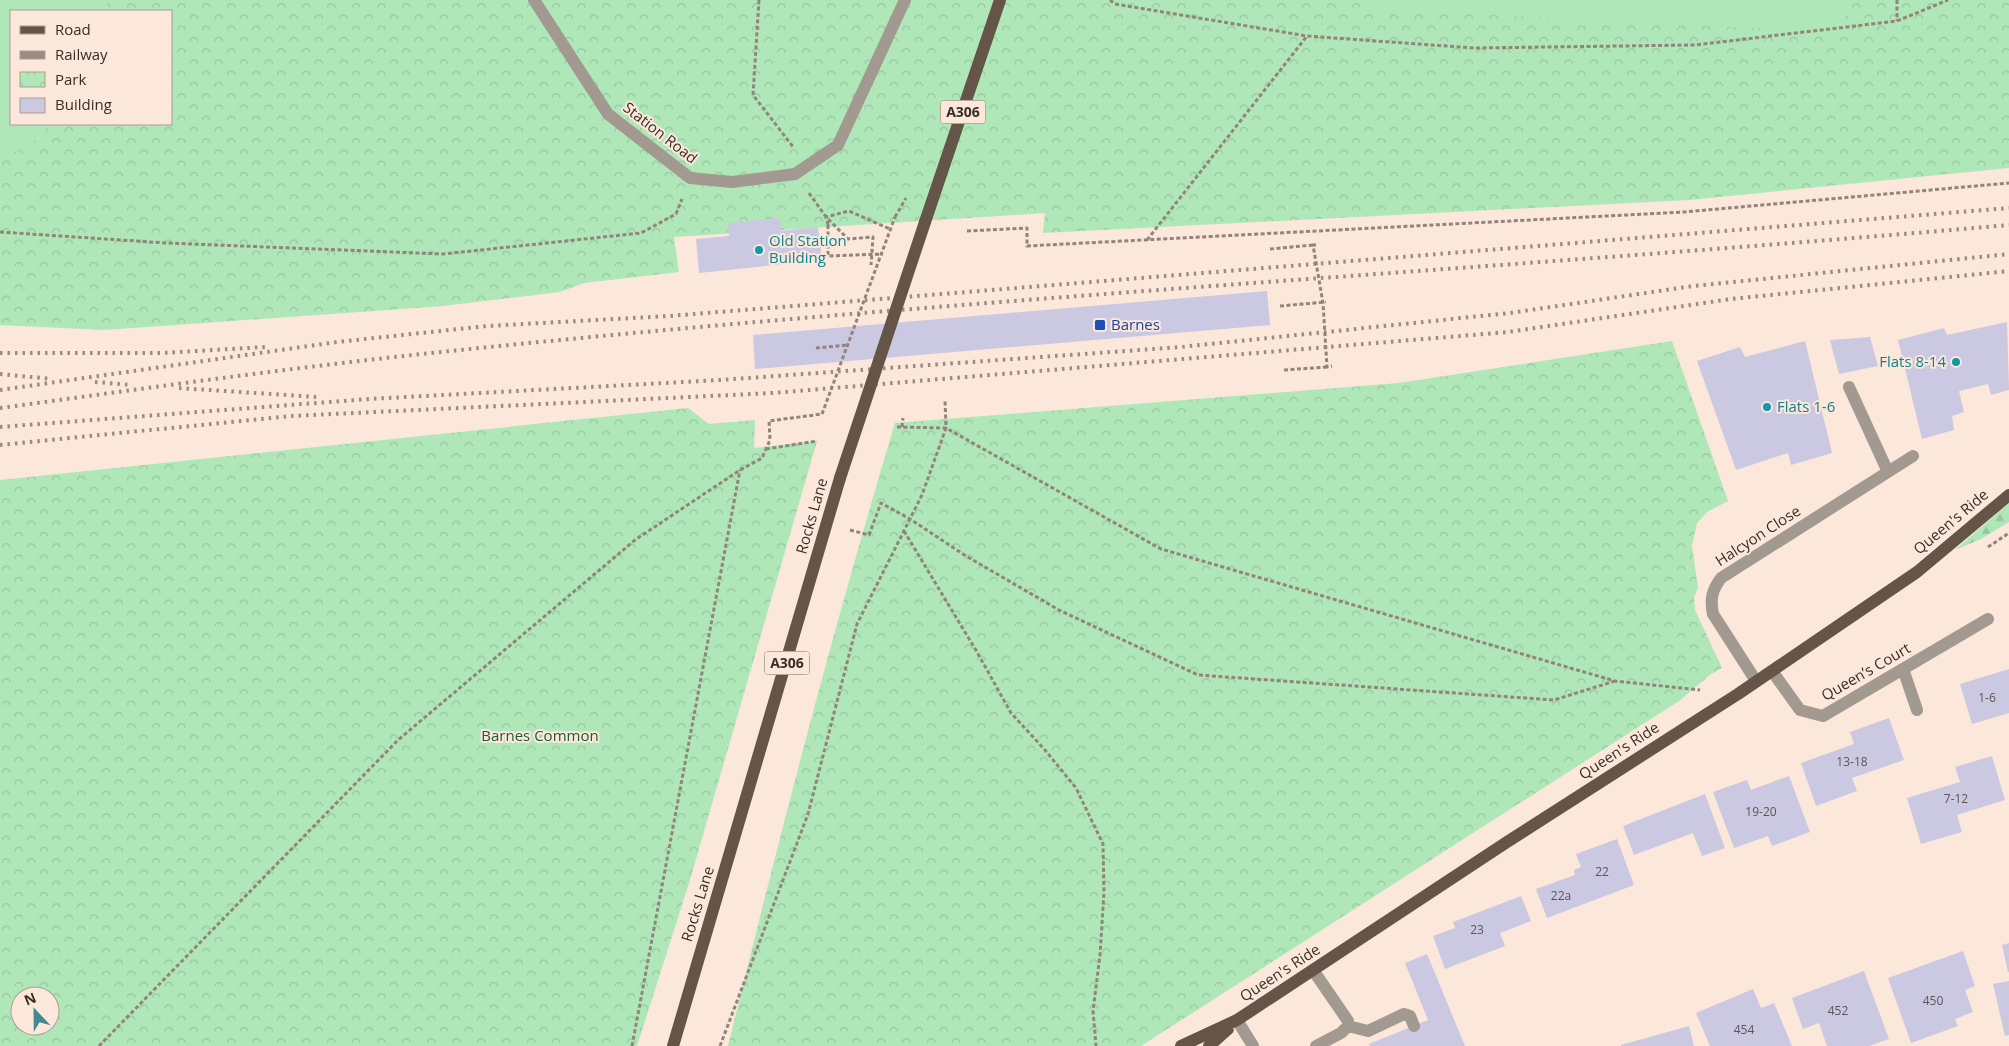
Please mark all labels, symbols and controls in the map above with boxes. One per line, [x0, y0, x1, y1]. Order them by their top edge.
legend [10, 10, 172, 125]
text: Road [55, 19, 91, 39]
text: Railway [55, 44, 108, 64]
text: Park [55, 69, 86, 89]
text: Building [55, 94, 112, 114]
street label: Station Road [619, 97, 702, 167]
road number: A306 [940, 100, 986, 124]
place label: Old Station Building [769, 230, 847, 267]
marker: Old Station Building [753, 244, 765, 256]
place label: Barnes [1111, 314, 1160, 334]
marker: Barnes [1093, 318, 1107, 332]
place label: Flats 8-14 [1879, 351, 1946, 371]
marker: Flats 8-14 [1950, 356, 1962, 368]
place label: Flats 1-6 [1777, 396, 1835, 416]
marker: Flats 1-6 [1761, 401, 1773, 413]
street label: Rocks Lane [791, 475, 831, 556]
street label: Queen's Ride [1909, 484, 1992, 558]
street label: Halcyon Close [1711, 500, 1804, 570]
street label: Queen’s Court [1817, 638, 1914, 705]
road number: A306 [764, 651, 810, 674]
house number: 1-6 [1978, 689, 1996, 706]
street label: Queen's Ride [1574, 717, 1662, 784]
park label: Barnes Common [481, 725, 599, 745]
house number: 13-18 [1836, 753, 1868, 770]
house number: 7-12 [1944, 790, 1968, 807]
house number: 19-20 [1745, 803, 1777, 820]
street label: Rocks Lane [676, 863, 718, 944]
house number: 22 [1595, 863, 1609, 880]
house number: 22a [1551, 887, 1571, 904]
house number: 23 [1470, 921, 1484, 938]
street label: Queen's Ride [1235, 939, 1323, 1006]
north arrow [10, 986, 60, 1036]
text: N [21, 988, 39, 1009]
house number: 450 [1923, 992, 1943, 1009]
house number: 452 [1828, 1002, 1848, 1019]
house number: 454 [1734, 1021, 1754, 1038]

